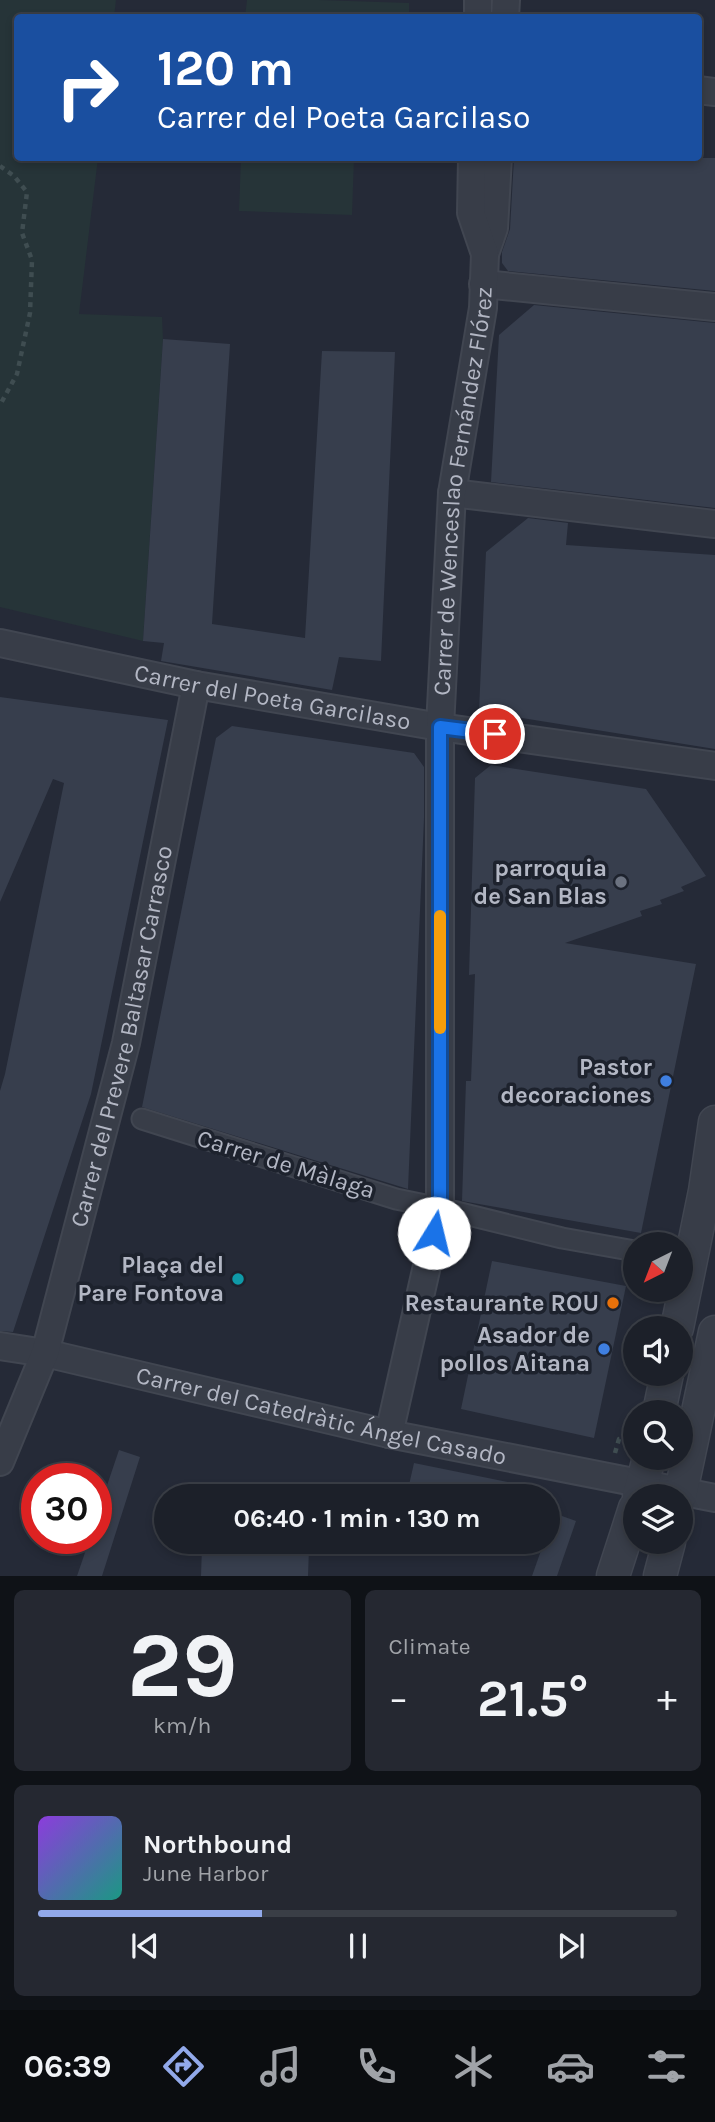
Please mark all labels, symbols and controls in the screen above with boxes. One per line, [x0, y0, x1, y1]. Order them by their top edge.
text: 120 m [157, 40, 294, 97]
icon: right [42, 42, 133, 133]
text: Carrer del Poeta Garcilaso [157, 99, 531, 136]
street label: Carrer de Wenceslao Fernández Flórez [428, 286, 498, 696]
street label: Carrer del Poeta Garcilaso [132, 658, 413, 736]
pin [465, 704, 525, 764]
icon: arrive [476, 715, 514, 753]
street label: Carrer del Prevere Baltasar Carrasco [65, 843, 178, 1230]
place label: parroquia de San Blas [474, 854, 607, 910]
marker: parroquia de San Blas [613, 874, 629, 890]
place label: Pastor decoraciones [500, 1053, 653, 1109]
marker: Pastor decoraciones [658, 1073, 674, 1089]
street label: Carrer de Màlaga [194, 1124, 378, 1204]
position arrow [397, 1196, 471, 1270]
north arrow [623, 1232, 693, 1302]
map controls [623, 1232, 693, 1554]
place label: Plaça del Pare Fontova [77, 1251, 224, 1307]
marker: Plaça del Pare Fontova [230, 1271, 246, 1287]
place label: Restaurante ROU [405, 1289, 599, 1317]
marker: Restaurante ROU [605, 1295, 621, 1311]
button: sound [623, 1316, 693, 1386]
place label: Asador de pollos Aitana [439, 1321, 590, 1377]
marker: Asador de pollos Aitana [596, 1341, 612, 1357]
street label: Carrer del Catedràtic Ángel Casado [133, 1361, 509, 1471]
button: search [623, 1400, 693, 1470]
speed limit sign: 30 [21, 1463, 112, 1554]
button: layers [623, 1484, 693, 1554]
text: 06:40 · 1 min · 130 m [233, 1503, 481, 1534]
text: 29 [127, 1613, 238, 1719]
text: Climate [389, 1633, 471, 1660]
text: 21.5° [477, 1668, 589, 1729]
text: − [389, 1676, 408, 1721]
text: + [657, 1676, 677, 1721]
text: km/h [153, 1712, 211, 1739]
text: Northbound [143, 1829, 292, 1860]
text: June Harbor [143, 1860, 268, 1887]
icon: previous [126, 1927, 164, 1965]
icon: pause [339, 1927, 377, 1965]
icon: next [552, 1927, 590, 1965]
icon: directions [159, 2042, 208, 2091]
icon: music [256, 2042, 305, 2091]
icon: phone [352, 2042, 401, 2091]
icon: climate [449, 2042, 498, 2091]
icon: car [546, 2042, 595, 2091]
icon: filters [642, 2042, 691, 2091]
text: 06:39 [24, 2048, 112, 2085]

